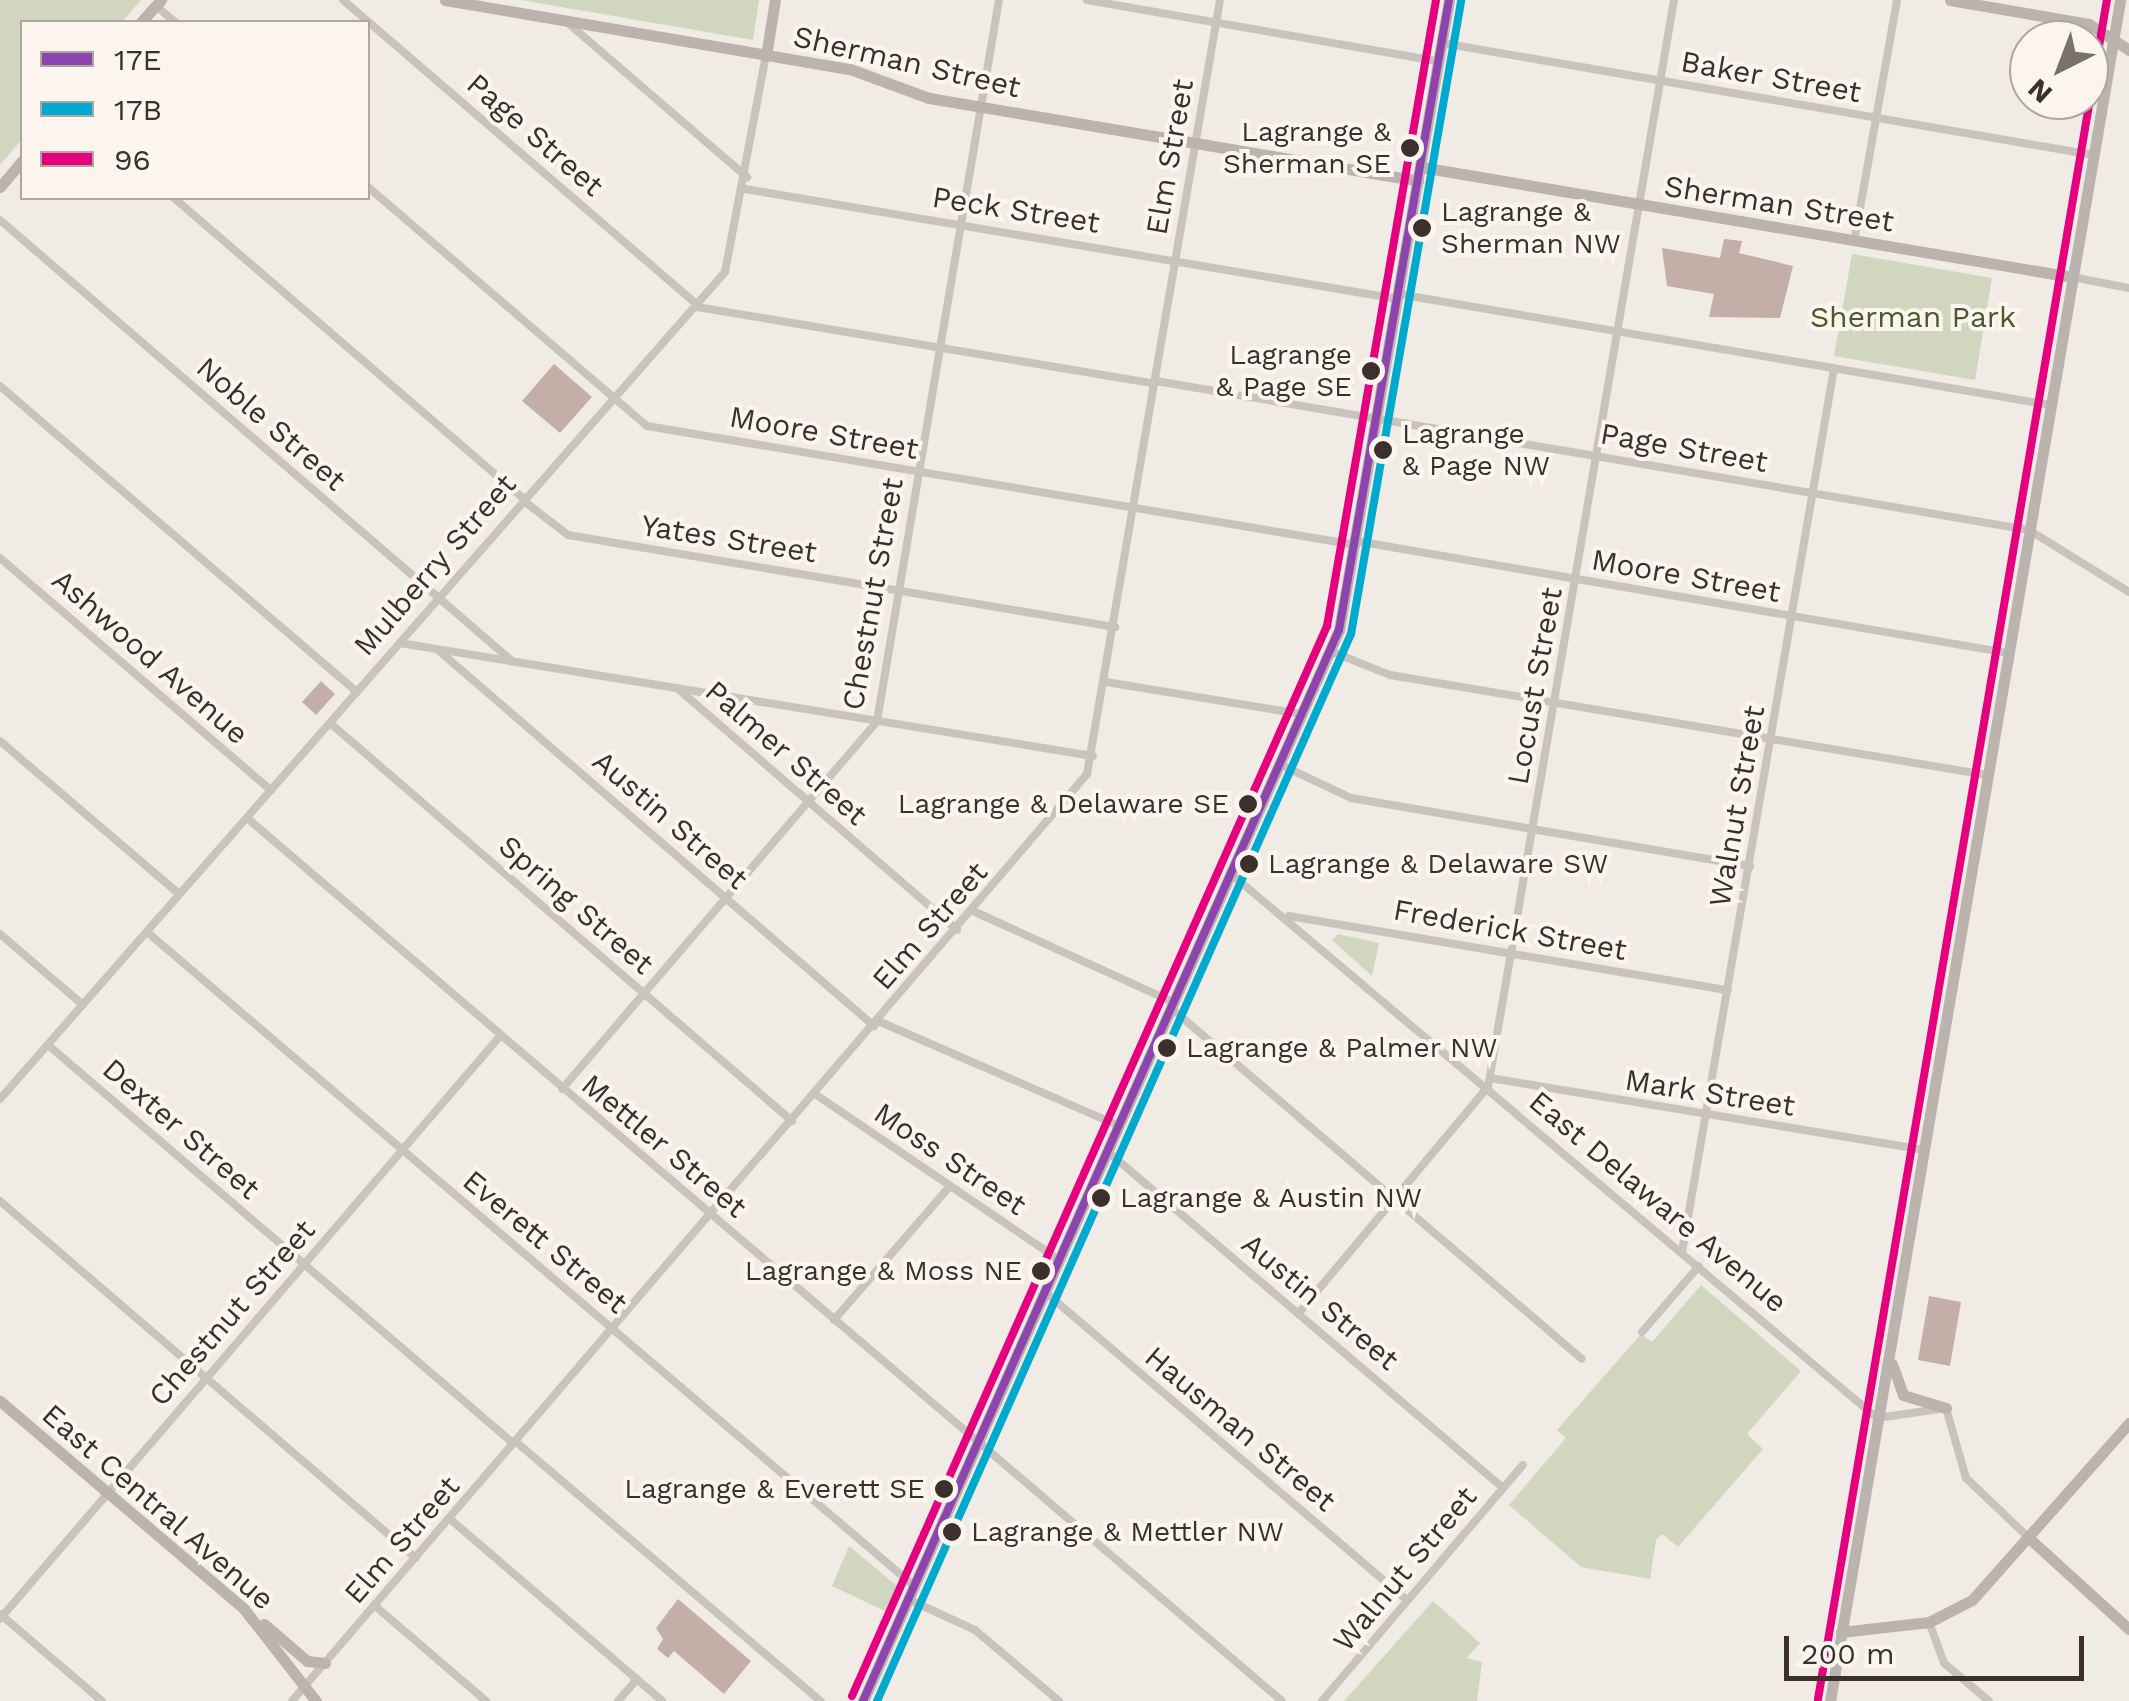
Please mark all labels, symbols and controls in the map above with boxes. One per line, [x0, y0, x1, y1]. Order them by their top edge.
street label: Sherman Street [790, 18, 1024, 106]
legend [20, 20, 370, 200]
north arrow [2009, 20, 2109, 120]
text: 17E [114, 42, 162, 77]
street label: Baker Street [1678, 43, 1864, 111]
street label: Page Street [459, 66, 611, 204]
text: N [2021, 72, 2059, 110]
street label: Elm Street [1139, 76, 1201, 238]
text: 17B [114, 92, 162, 127]
place label: Lagrange & Sherman SE [1223, 115, 1391, 181]
marker: Lagrange & Sherman SE [1400, 138, 1420, 158]
text: 96 [114, 142, 151, 177]
street label: Sherman Street [1662, 168, 1896, 240]
street label: Peck Street [929, 179, 1103, 241]
place label: Lagrange & Sherman NW [1441, 195, 1621, 261]
marker: Lagrange & Sherman NW [1412, 218, 1432, 238]
park label: Sherman Park [1810, 299, 2016, 335]
place label: Lagrange & Page SE [1216, 338, 1352, 404]
street label: Noble Street [189, 350, 353, 498]
marker: Lagrange & Page SE [1361, 361, 1381, 381]
street label: Moore Street [727, 399, 921, 467]
street label: Page Street [1598, 416, 1770, 480]
place label: Lagrange & Page NW [1402, 417, 1550, 483]
marker: Lagrange & Page NW [1373, 440, 1393, 460]
street label: Mulberry Street [346, 467, 524, 663]
street label: Chestnut Street [835, 475, 911, 713]
street label: Yates Street [639, 507, 819, 571]
street label: Moore Street [1589, 542, 1783, 610]
street label: Ashwood Avenue [44, 562, 256, 752]
street label: Locust Street [1500, 585, 1570, 787]
street label: Palmer Street [698, 673, 874, 833]
street label: Walnut Street [1702, 702, 1772, 910]
street label: Austin Street [585, 743, 755, 897]
place label: Lagrange & Delaware SE [898, 787, 1229, 821]
marker: Lagrange & Delaware SE [1238, 794, 1258, 814]
street label: Spring Street [491, 828, 661, 982]
place label: Lagrange & Delaware SW [1268, 847, 1608, 881]
marker: Lagrange & Delaware SW [1239, 854, 1259, 874]
street label: Elm Street [865, 855, 995, 997]
street label: Frederick Street [1390, 892, 1630, 968]
place label: Lagrange & Palmer NW [1186, 1031, 1498, 1065]
marker: Lagrange & Palmer NW [1157, 1038, 1177, 1058]
street label: Dexter Street [95, 1051, 267, 1207]
street label: Mark Street [1622, 1062, 1798, 1124]
street label: Mettler Street [574, 1066, 754, 1226]
street label: East Delaware Avenue [1521, 1083, 1795, 1321]
street label: Moss Street [867, 1095, 1033, 1223]
street label: Everett Street [456, 1163, 634, 1321]
place label: Lagrange & Austin NW [1120, 1181, 1423, 1215]
marker: Lagrange & Austin NW [1091, 1188, 1111, 1208]
street label: Chestnut Street [141, 1213, 323, 1413]
street label: Austin Street [1234, 1226, 1406, 1378]
place label: Lagrange & Moss NE [745, 1254, 1022, 1288]
marker: Lagrange & Moss NE [1031, 1261, 1051, 1281]
street label: Hausman Street [1137, 1339, 1343, 1519]
street label: East Central Avenue [34, 1396, 282, 1618]
street label: Elm Street [337, 1469, 467, 1611]
place label: Lagrange & Everett SE [624, 1472, 925, 1506]
marker: Lagrange & Everett SE [934, 1479, 954, 1499]
street label: Walnut Street [1326, 1479, 1484, 1659]
place label: Lagrange & Mettler NW [971, 1515, 1285, 1549]
marker: Lagrange & Mettler NW [942, 1522, 962, 1542]
scale bar [1789, 1616, 2089, 1678]
text: 200 m [1801, 1636, 1895, 1671]

